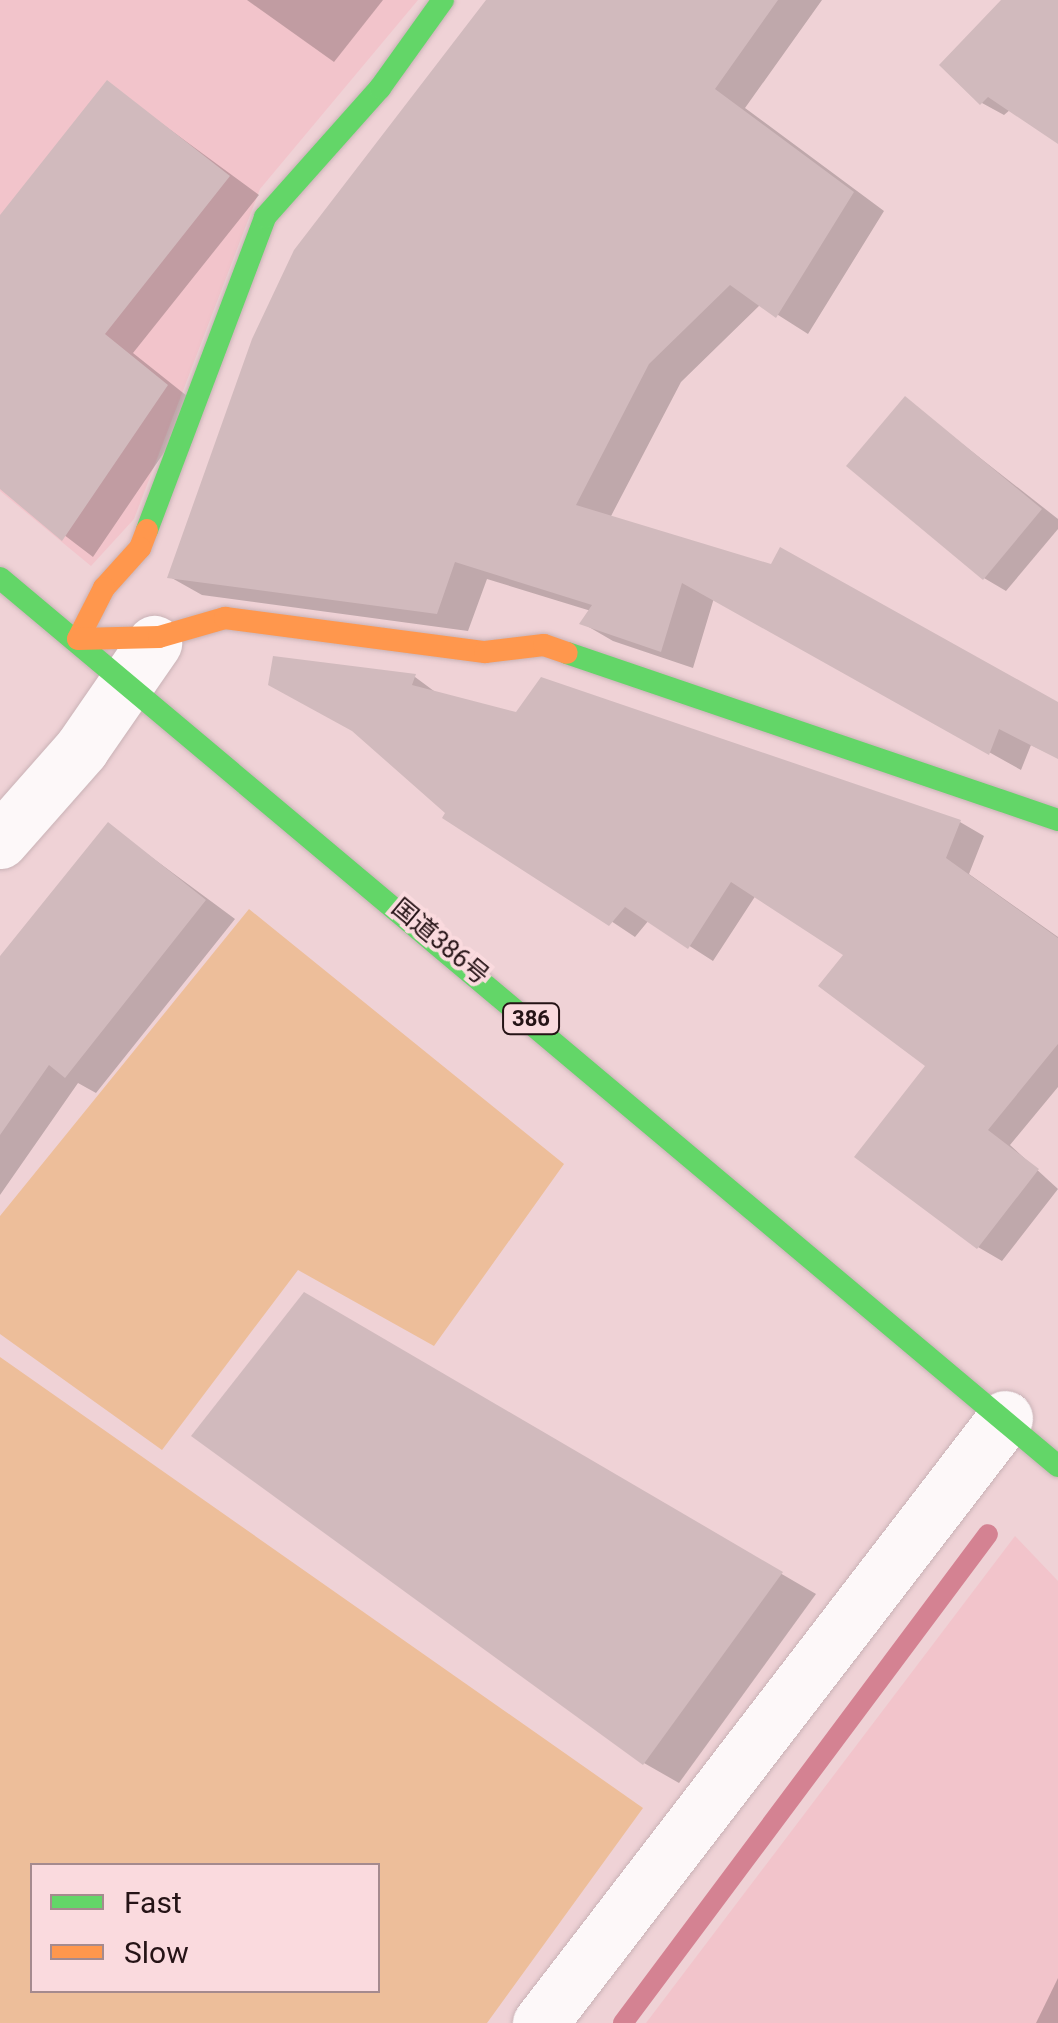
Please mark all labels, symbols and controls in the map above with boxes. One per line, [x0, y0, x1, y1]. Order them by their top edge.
street label: 国道386号 [385, 893, 495, 991]
road number: 386 [501, 1002, 561, 1036]
legend [30, 1863, 380, 1993]
text: Fast [124, 1885, 182, 1920]
text: Slow [124, 1935, 189, 1970]

